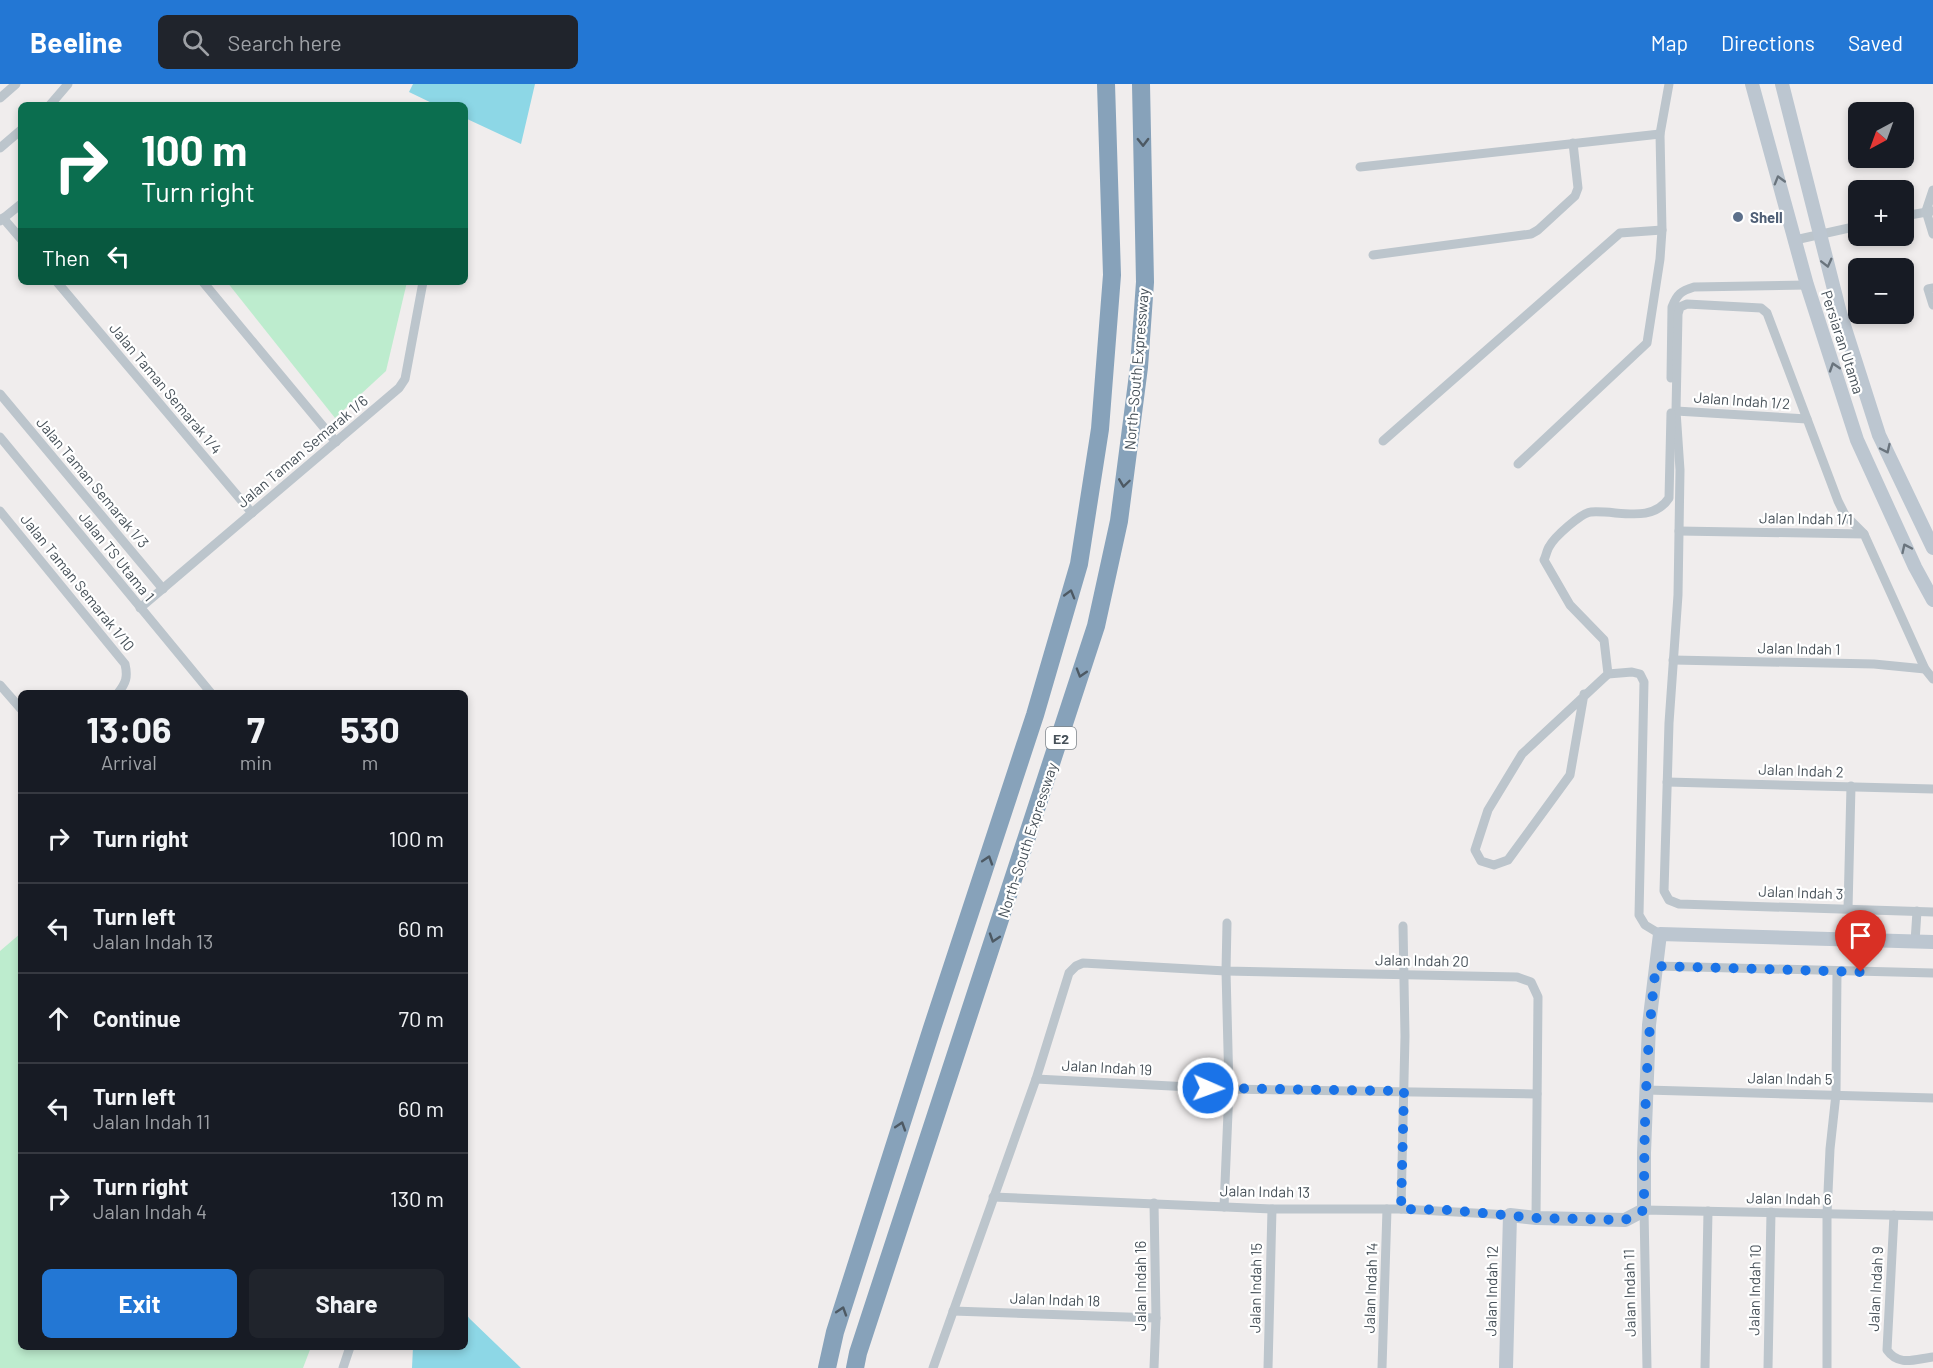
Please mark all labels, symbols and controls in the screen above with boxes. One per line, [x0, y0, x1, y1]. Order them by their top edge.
search box [158, 15, 578, 69]
text: Beeline [30, 25, 122, 59]
icon: search [179, 26, 212, 59]
text: Search here [227, 29, 342, 55]
text: Map [1651, 30, 1688, 55]
text: Directions [1721, 30, 1815, 55]
text: Saved [1848, 30, 1903, 55]
north arrow [1848, 102, 1914, 168]
map controls [1848, 102, 1914, 324]
text: 100 m [141, 124, 247, 174]
icon: right [42, 126, 120, 204]
one-way arrow [1136, 138, 1149, 147]
text: Turn right [141, 175, 255, 207]
one-way arrow [1773, 175, 1786, 185]
button: + [1848, 180, 1914, 246]
place label: Shell [1750, 208, 1783, 226]
marker: Shell [1731, 210, 1745, 224]
icon: left [102, 240, 135, 273]
text: Then [42, 244, 90, 270]
one-way arrow [1820, 258, 1833, 268]
button: − [1848, 258, 1914, 324]
street label: North–South Expressway [1120, 287, 1152, 451]
street label: Persiaran Utama [1818, 288, 1868, 396]
street label: Jalan Taman Semarak 1/4 [106, 319, 226, 457]
one-way arrow [1828, 362, 1841, 373]
street label: Jalan Indah 1/2 [1693, 388, 1791, 412]
street label: Jalan Taman Semarak 1/6 [233, 391, 371, 511]
street label: Jalan Taman Semarak 1/3 [33, 413, 153, 551]
one-way arrow [1878, 442, 1890, 453]
one-way arrow [1119, 479, 1131, 488]
street label: Jalan TS Utama 1 [75, 508, 159, 604]
street label: Jalan Indah 1/1 [1759, 508, 1853, 528]
street label: Jalan Taman Semarak 1/10 [17, 510, 139, 654]
one-way arrow [1902, 543, 1914, 554]
one-way arrow [1063, 589, 1075, 600]
street label: Jalan Indah 1 [1758, 638, 1840, 658]
one-way arrow [1076, 667, 1089, 678]
text: 13:06 [86, 707, 171, 750]
text: 7 [247, 707, 265, 750]
text: 530 [340, 707, 400, 750]
road number: E2 [1046, 727, 1076, 749]
text: Arrival [101, 750, 157, 774]
text: min [240, 750, 272, 774]
text: m [362, 750, 378, 774]
street label: North–South Expressway [993, 760, 1061, 920]
street label: Jalan Indah 2 [1758, 760, 1844, 780]
icon: right [42, 822, 75, 855]
text: Turn right [93, 825, 188, 851]
text: 100 m [389, 825, 444, 851]
one-way arrow [980, 855, 993, 866]
street label: Jalan Indah 3 [1758, 882, 1844, 902]
text: Turn left [93, 903, 176, 929]
pin [1835, 910, 1886, 972]
icon: left [42, 912, 75, 945]
text: 60 m [398, 915, 444, 941]
icon: arrive [1844, 919, 1877, 952]
text: Jalan Indah 13 [93, 929, 213, 953]
one-way arrow [989, 932, 1002, 943]
street label: Jalan Indah 20 [1375, 950, 1469, 970]
icon: ahead [42, 1002, 75, 1035]
text: Continue [93, 1005, 181, 1031]
text: 70 m [399, 1005, 444, 1031]
street label: Jalan Indah 19 [1061, 1056, 1153, 1078]
position arrow [1176, 1056, 1240, 1120]
street label: Jalan Indah 5 [1747, 1068, 1833, 1088]
text: Turn left [93, 1083, 176, 1109]
icon: left [42, 1092, 75, 1125]
text: 60 m [398, 1095, 444, 1121]
text: Jalan Indah 11 [93, 1109, 210, 1133]
one-way arrow [894, 1121, 906, 1132]
text: Turn right [93, 1173, 188, 1199]
street label: Jalan Indah 13 [1220, 1181, 1310, 1201]
icon: right [42, 1182, 75, 1215]
text: 130 m [390, 1185, 444, 1211]
street label: Jalan Indah 6 [1746, 1188, 1832, 1208]
text: Jalan Indah 4 [93, 1199, 207, 1223]
street label: Jalan Indah 16 [1131, 1241, 1149, 1331]
street label: Jalan Indah 14 [1359, 1242, 1381, 1334]
street label: Jalan Indah 15 [1245, 1243, 1265, 1333]
street label: Jalan Indah 10 [1744, 1244, 1764, 1336]
street label: Jalan Indah 12 [1481, 1246, 1501, 1336]
street label: Jalan Indah 9 [1864, 1246, 1886, 1332]
street label: Jalan Indah 11 [1619, 1249, 1639, 1337]
button: Exit [42, 1269, 237, 1338]
button: Share [249, 1269, 444, 1338]
street label: Jalan Indah 18 [1010, 1288, 1100, 1310]
one-way arrow [835, 1306, 847, 1317]

